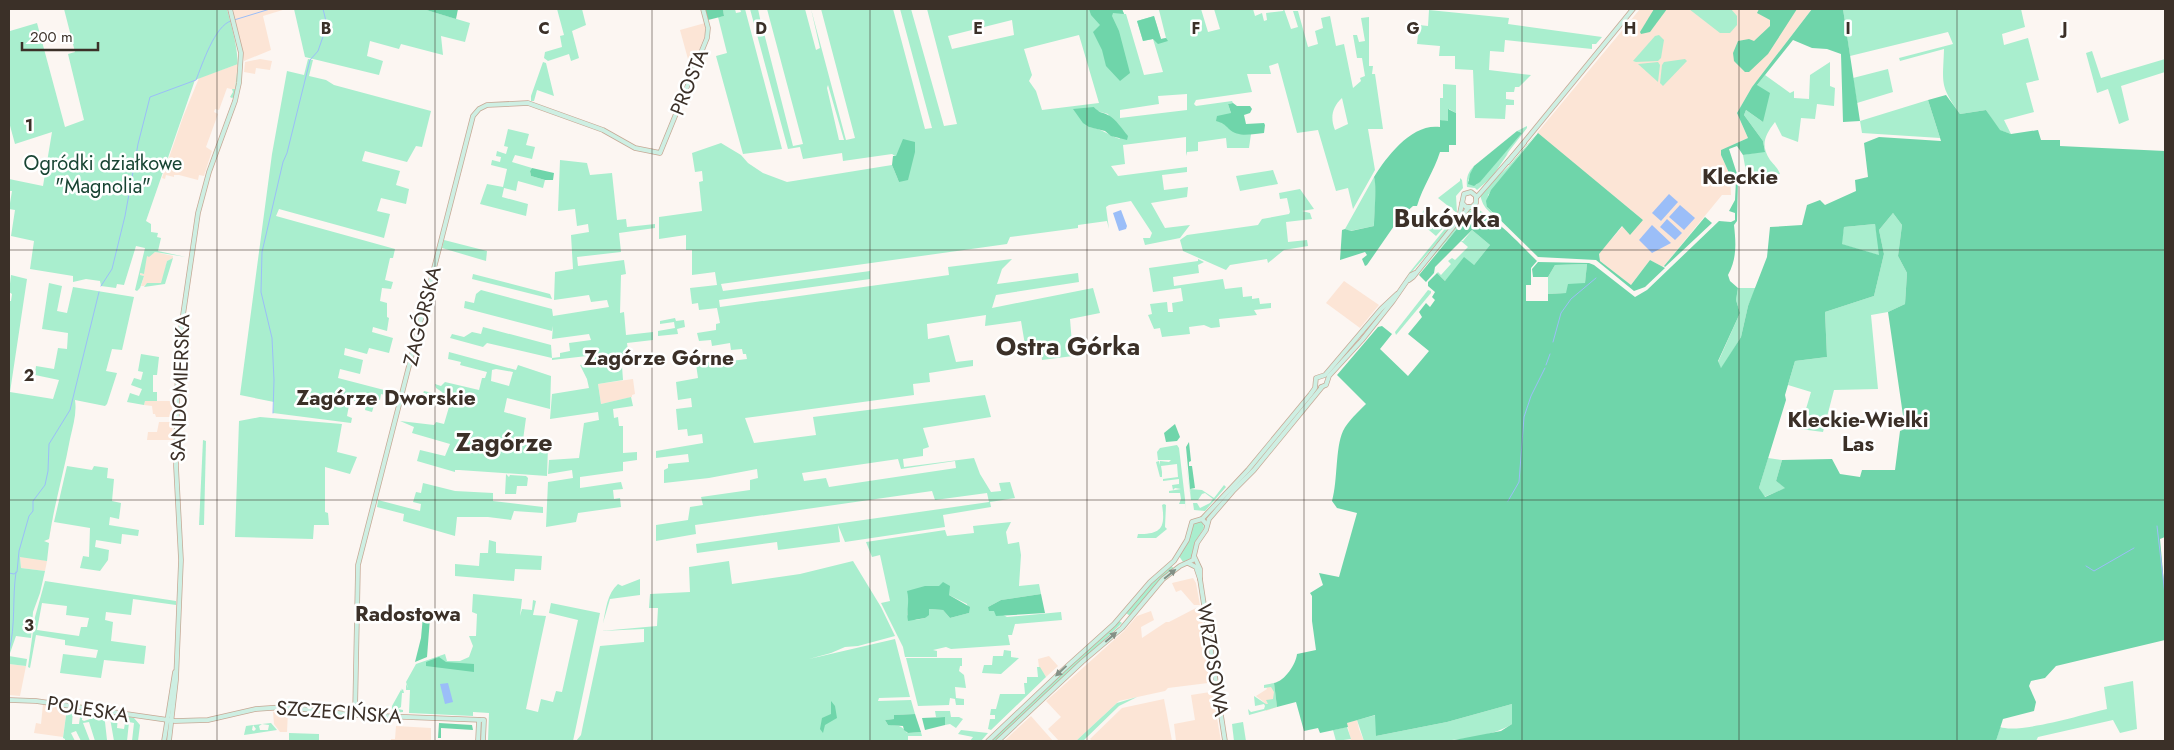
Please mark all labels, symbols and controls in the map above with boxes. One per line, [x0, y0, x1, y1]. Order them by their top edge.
text: B [321, 17, 331, 40]
text: C [538, 17, 550, 40]
text: D [755, 17, 767, 40]
text: E [973, 17, 983, 40]
text: F [1192, 17, 1200, 40]
text: G [1406, 17, 1420, 40]
text: H [1624, 17, 1636, 40]
text: I [1845, 17, 1851, 40]
text: J [2059, 17, 2068, 40]
scale bar [22, 20, 99, 52]
text: 200 m [30, 26, 73, 48]
street label: PROSTA [663, 44, 716, 120]
text: 1 [25, 114, 33, 137]
park label: Ogródki działkowe "Magnolia" [24, 149, 182, 201]
district label: Kleckie [1702, 160, 1778, 192]
district label: Bukówka [1394, 200, 1500, 236]
street label: ZAGÓRSKA [396, 263, 449, 369]
street label: SANDOMIERSKA [163, 313, 198, 462]
district label: Ostra Górka [996, 328, 1140, 364]
district label: Zagórze Górne [584, 343, 734, 373]
text: 2 [24, 364, 34, 387]
district label: Zagórze Dworskie [296, 383, 476, 413]
district label: Kleckie-Wielki Las [1787, 405, 1929, 459]
district label: Zagórze [455, 424, 553, 460]
one-way arrow [1163, 568, 1176, 579]
district label: Radostowa [355, 599, 461, 629]
street label: WRZOSOWA [1189, 602, 1236, 719]
text: 3 [24, 614, 34, 637]
one-way arrow [1104, 632, 1117, 643]
one-way arrow [1055, 665, 1067, 677]
street label: POLESKA [45, 689, 132, 730]
street label: SZCZECIŃSKA [275, 694, 403, 731]

